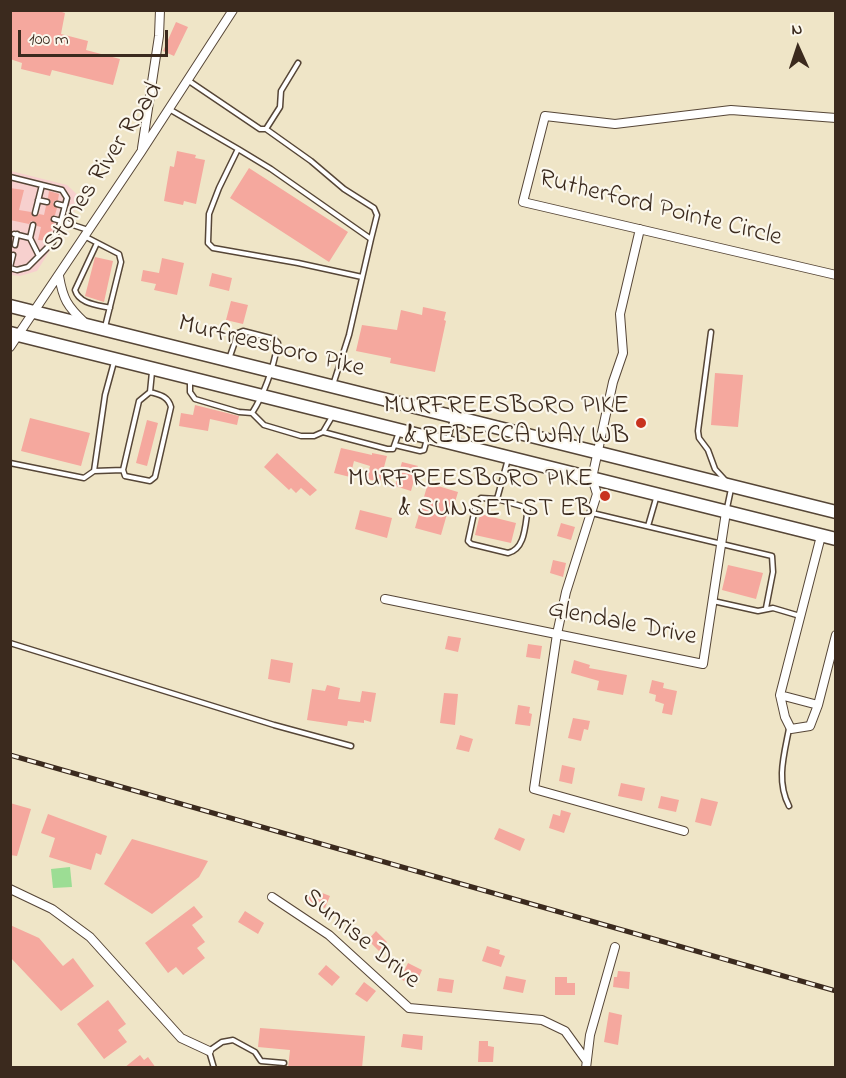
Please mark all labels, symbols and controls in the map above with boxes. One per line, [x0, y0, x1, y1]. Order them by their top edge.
scale bar [21, 18, 171, 56]
north arrow [768, 18, 828, 78]
text: N [791, 18, 803, 42]
text: 100 m [29, 27, 69, 53]
street label: Stones River Road [39, 77, 171, 259]
street label: Rutherford Pointe Circle [535, 165, 785, 255]
street label: Murfreesboro Pike [175, 310, 367, 386]
place label: MURFREESBORO PIKE & REBECCA WAY WB [384, 392, 629, 454]
marker: MURFREESBORO PIKE & REBECCA WAY WB [634, 416, 648, 430]
place label: MURFREESBORO PIKE & SUNSET ST EB [348, 465, 593, 526]
marker: MURFREESBORO PIKE & SUNSET ST EB [598, 489, 612, 503]
street label: Glendale Drive [545, 595, 699, 655]
street label: Sunrise Drive [295, 883, 425, 997]

